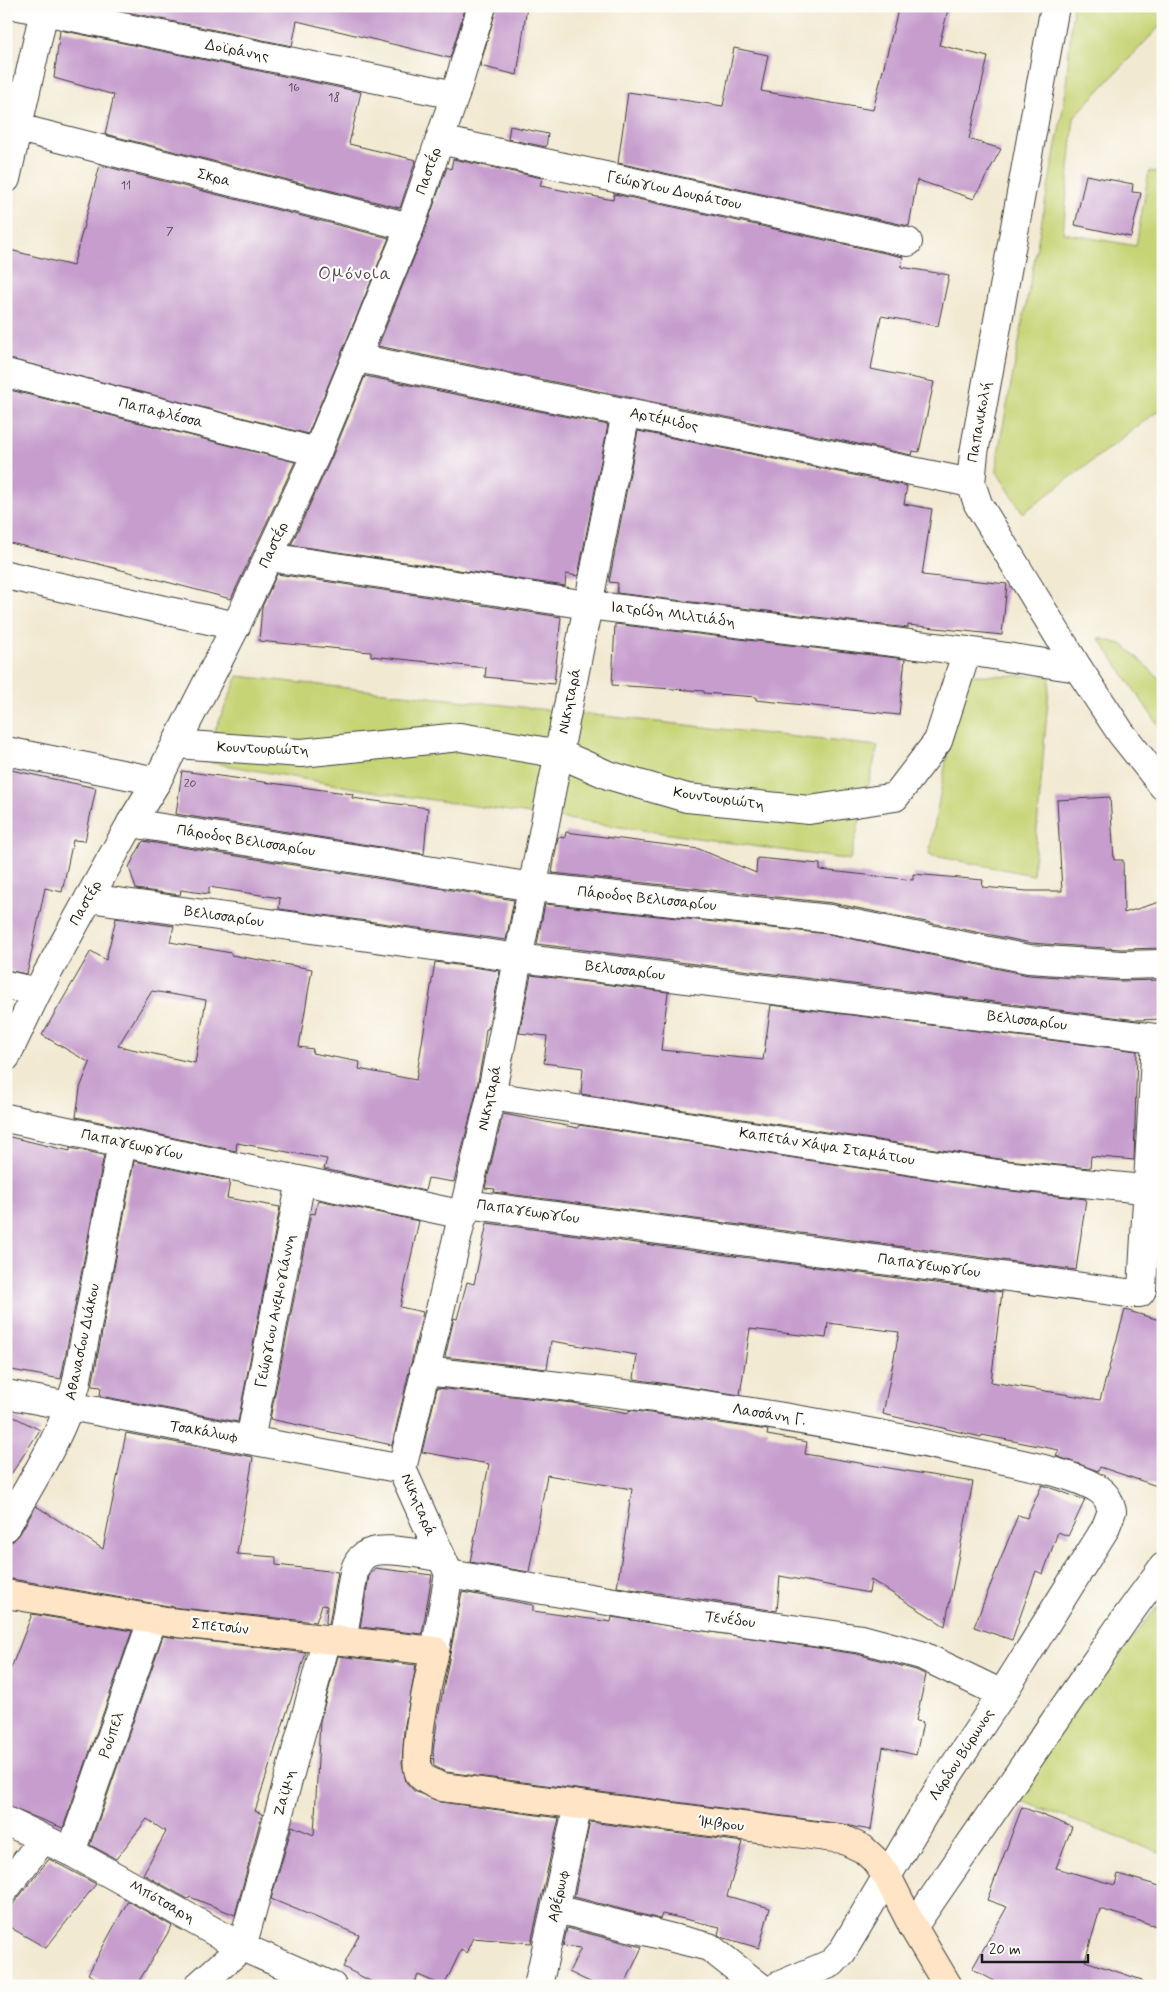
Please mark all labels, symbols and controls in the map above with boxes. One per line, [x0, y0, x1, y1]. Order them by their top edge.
street label: Δοϊράνης [203, 35, 271, 67]
house number: 16 [288, 80, 300, 96]
house number: 18 [328, 90, 340, 106]
street label: Παστέρ [412, 145, 446, 197]
street label: Σκρα [195, 164, 233, 192]
street label: Γεώργιου Δουράτσου [605, 167, 743, 215]
house number: 11 [121, 178, 131, 194]
house number: 7 [166, 224, 174, 240]
district label: Ομόνοια [318, 262, 392, 286]
street label: Παπανικολή [963, 380, 997, 464]
street label: Παπαφλέσσα [117, 393, 206, 433]
street label: Αρτέμιδος [628, 403, 700, 437]
street label: Παστέρ [255, 518, 293, 572]
street label: Ιατρίδη Μιλτιάδη [609, 597, 737, 633]
street label: Νικηταρά [554, 666, 586, 736]
street label: Κουντουριώτη [217, 737, 310, 761]
house number: 20 [184, 776, 197, 792]
street label: Κουντουριώτη [672, 783, 766, 815]
street label: Πάροδος Βελισσαρίου [175, 820, 317, 862]
street label: Παστέρ [65, 877, 107, 929]
street label: Πάροδος Βελισσαρίου [576, 882, 718, 916]
street label: Βελισσαρίου [183, 902, 265, 933]
street label: Βελισσαρίου [584, 956, 666, 986]
street label: Βελισσαρίου [986, 1006, 1068, 1036]
street label: Νικηταρά [473, 1063, 507, 1133]
street label: Καπετάν Χάψα Σταμάτιου [738, 1123, 916, 1171]
street label: Παπαγεωργίου [79, 1124, 185, 1166]
street label: Παπαγεωργίου [475, 1195, 581, 1229]
street label: Γεώργιου Ανεμογιάννη [251, 1232, 301, 1390]
street label: Παπαγεωργίου [876, 1249, 982, 1283]
street label: Αθανασίου Διάκου [61, 1282, 105, 1402]
street label: Λασσάνη Γ. [731, 1399, 807, 1431]
street label: Τσακάλωφ [168, 1416, 240, 1448]
street label: Νικηταρά [396, 1470, 440, 1540]
street label: Τενέδου [703, 1607, 757, 1633]
street label: Σπετσών [191, 1614, 250, 1640]
street label: Λόρδου Βύρωνος [925, 1705, 999, 1805]
street label: Ρούπελ [95, 1708, 129, 1761]
street label: Ζαϊμη [269, 1767, 301, 1818]
street label: Ίμβρου [697, 1811, 745, 1837]
street label: Αβέρωφ [544, 1868, 574, 1924]
street label: Μπότσαρη [126, 1876, 199, 1928]
scale bar [982, 1932, 1088, 1964]
text: 20 m [989, 1940, 1021, 1960]

